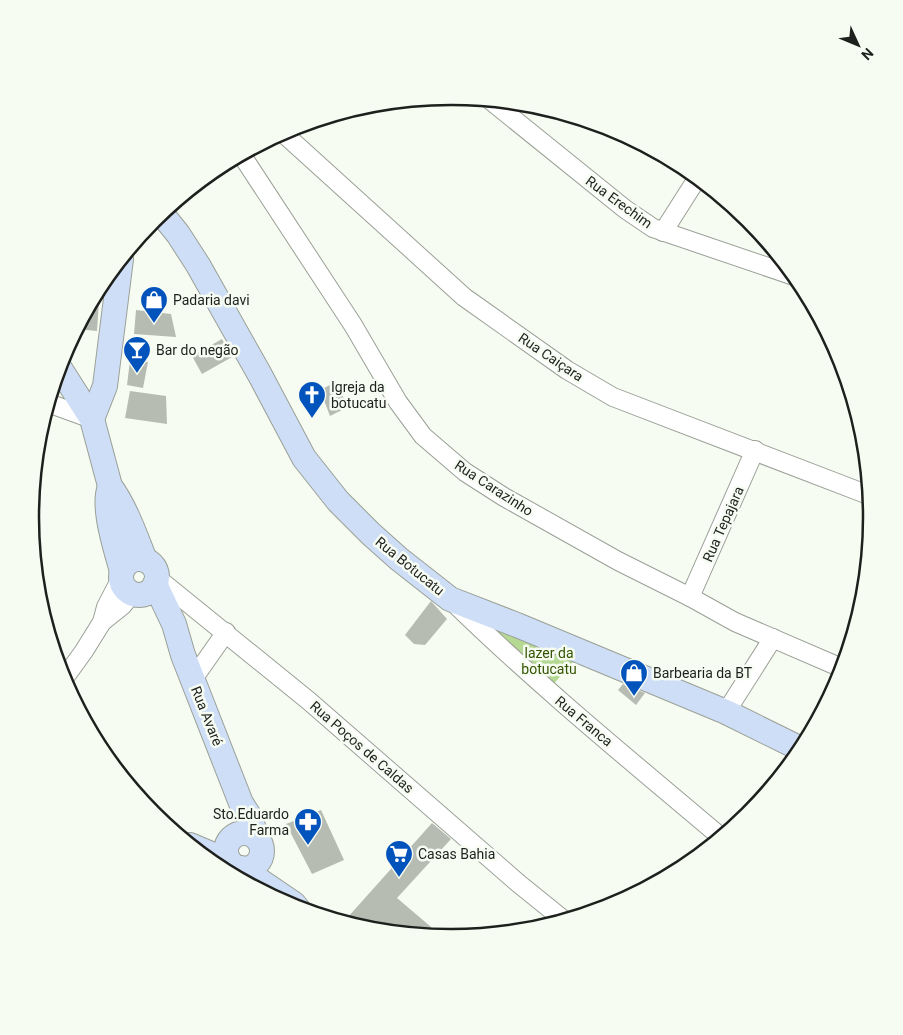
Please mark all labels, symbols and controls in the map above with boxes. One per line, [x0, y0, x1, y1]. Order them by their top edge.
north arrow [833, 20, 883, 70]
text: N [858, 45, 877, 63]
street label: Rua Erechim [583, 173, 655, 231]
shop icon: Padaria davi [139, 285, 169, 324]
place label: Padaria davi [173, 292, 250, 308]
street label: Rua Caiçara [516, 330, 586, 384]
bar icon: Bar do negão [122, 335, 152, 374]
place label: Bar do negão [156, 342, 239, 358]
place label: Igreja da botucatu [331, 379, 386, 411]
church icon: Igreja da botucatu [297, 380, 327, 419]
street label: Rua Carazinho [452, 457, 536, 519]
street label: Rua Tepajara [699, 484, 747, 564]
street label: Rua Botucatu [372, 533, 448, 599]
park label: lazer da botucatu [521, 645, 577, 677]
shop icon: Barbearia da BT [619, 658, 649, 697]
place label: Barbearia da BT [653, 665, 753, 681]
street label: Rua Avaré [188, 684, 226, 748]
street label: Rua Franca [552, 692, 616, 750]
street label: Rua Poços de Caldas [307, 698, 417, 796]
place label: Sto.Eduardo Farma [213, 806, 289, 838]
pharmacy icon: Sto.Eduardo Farma [293, 807, 323, 846]
supermarket icon: Casas Bahia [384, 839, 414, 878]
place label: Casas Bahia [418, 846, 495, 862]

